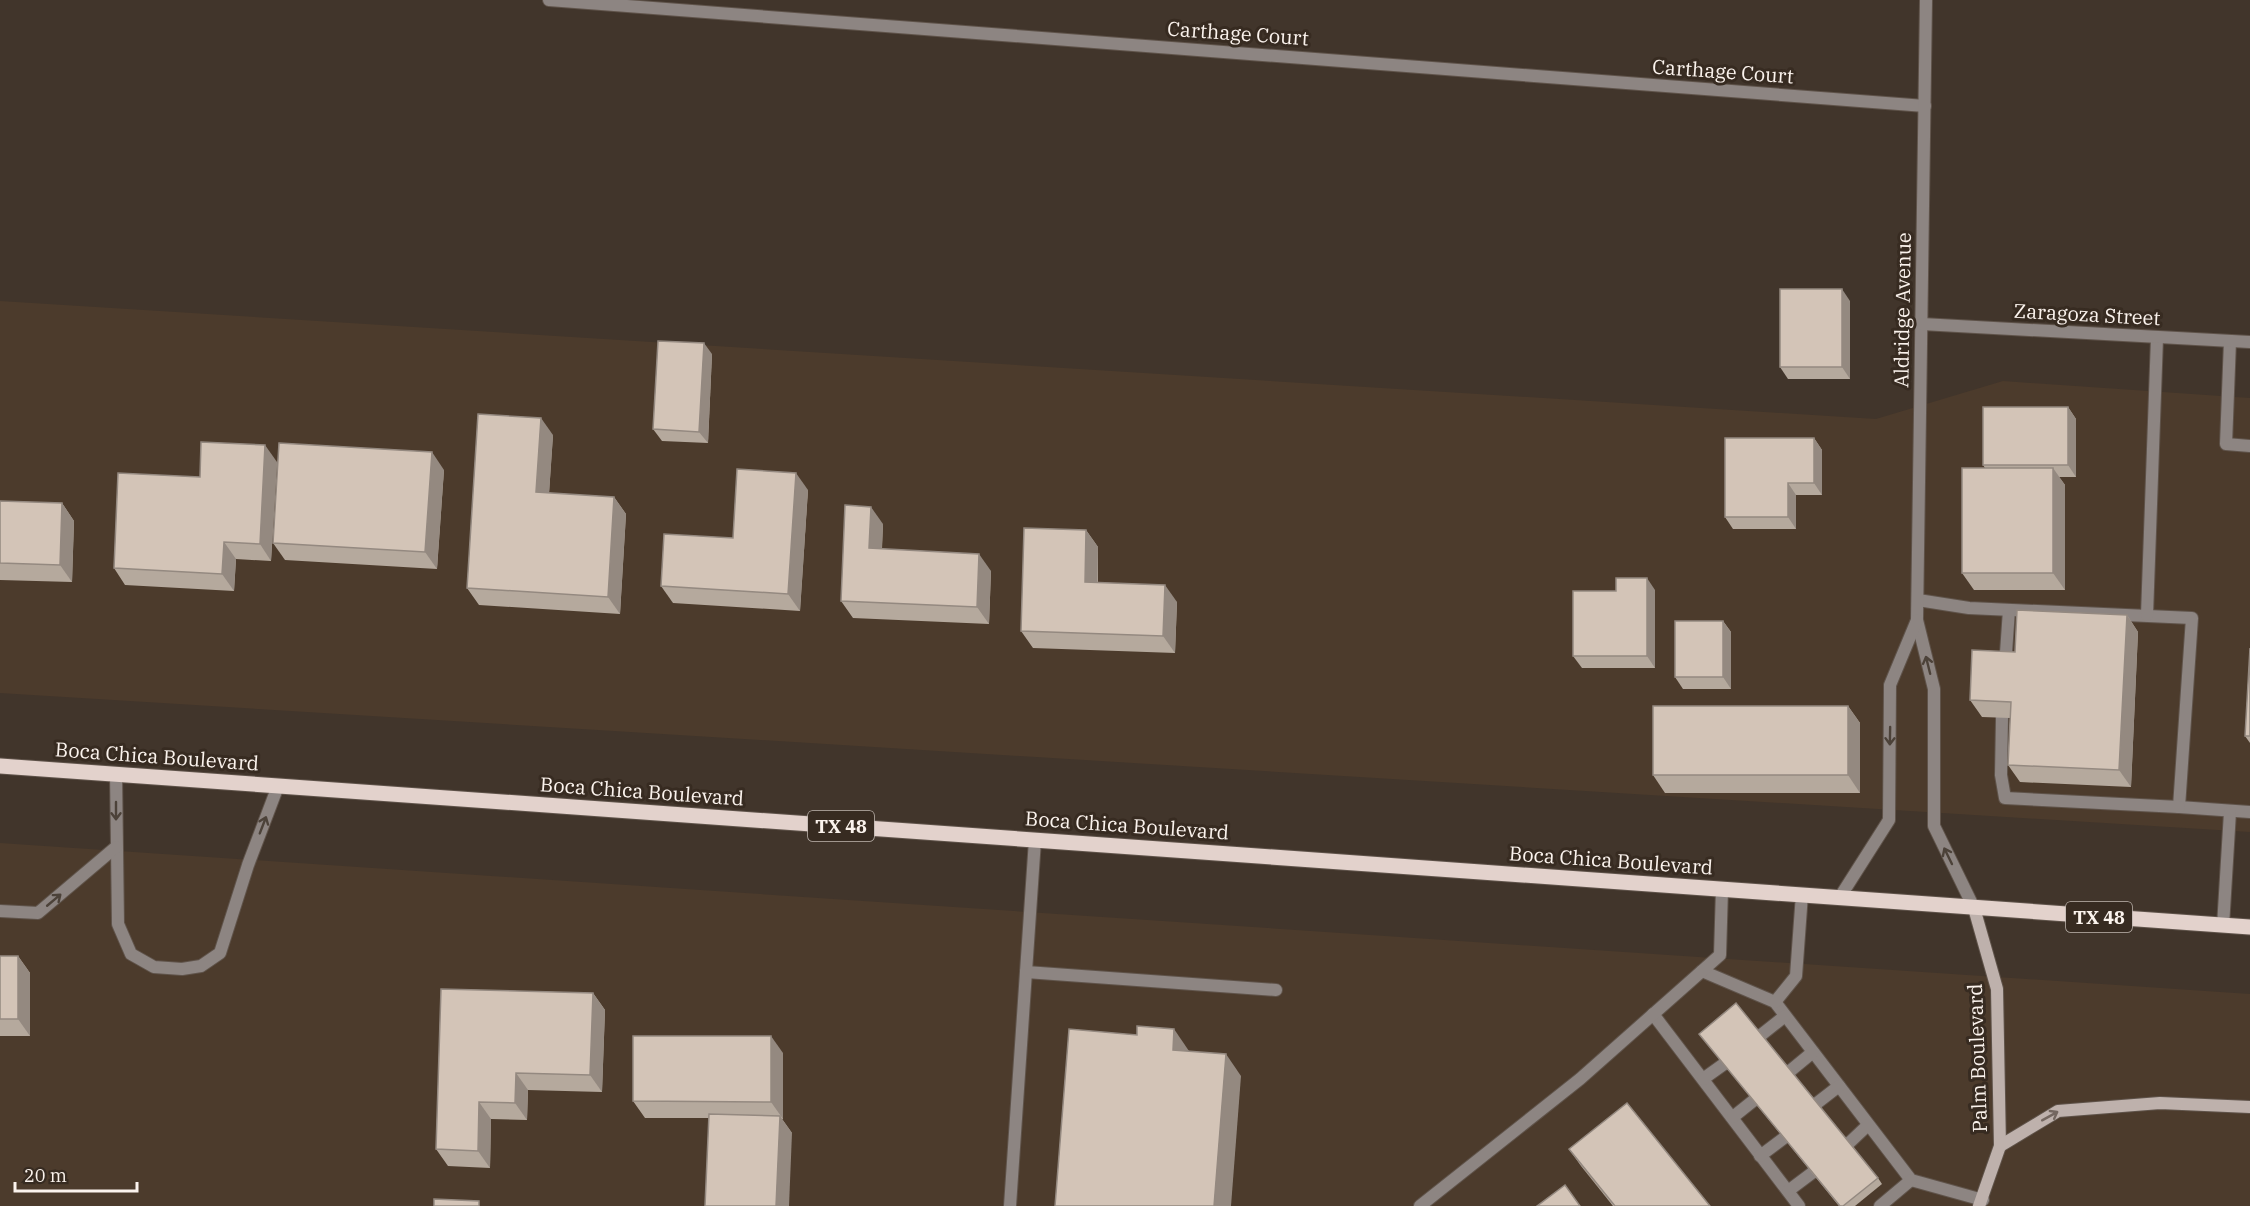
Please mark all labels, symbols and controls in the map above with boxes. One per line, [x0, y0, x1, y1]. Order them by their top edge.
street label: Carthage Court [1166, 15, 1310, 51]
street label: Carthage Court [1651, 53, 1795, 89]
street label: Aldridge Avenue [1887, 232, 1917, 388]
street label: Zaragoza Street [2013, 297, 2161, 331]
one-way arrow [1922, 655, 1934, 674]
one-way arrow [1884, 725, 1896, 745]
street label: Boca Chica Boulevard [54, 735, 260, 777]
street label: Boca Chica Boulevard [539, 770, 745, 812]
one-way arrow [110, 800, 122, 820]
street label: Boca Chica Boulevard [1024, 804, 1230, 846]
road number: TX 48 [808, 811, 874, 841]
one-way arrow [258, 816, 269, 835]
street label: Boca Chica Boulevard [1508, 839, 1714, 881]
one-way arrow [1942, 847, 1954, 865]
one-way arrow [46, 893, 61, 907]
road number: TX 48 [2066, 902, 2132, 932]
street label: Palm Boulevard [1961, 983, 1993, 1133]
one-way arrow [2041, 1110, 2058, 1122]
scale bar [15, 1155, 136, 1193]
text: 20 m [24, 1164, 67, 1187]

